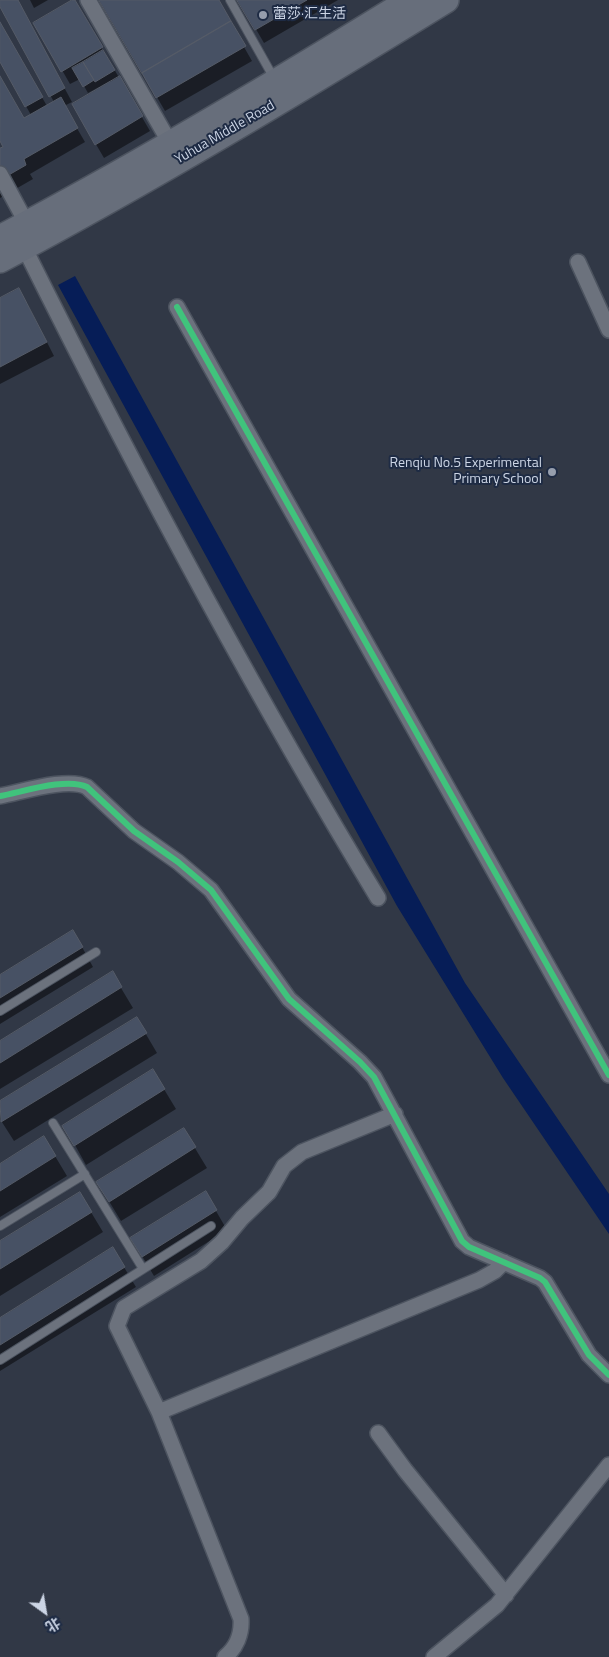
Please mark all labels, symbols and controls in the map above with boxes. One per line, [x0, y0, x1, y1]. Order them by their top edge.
place label: 蕾莎·汇生活 [273, 7, 346, 23]
marker: 蕾莎·汇生活 [257, 9, 269, 21]
street label: Yuhua Middle Road [172, 98, 278, 168]
place label: Renqiu No.5 Experimental Primary School [389, 456, 542, 488]
marker: Renqiu No.5 Experimental Primary School [546, 466, 558, 478]
north arrow [20, 1587, 70, 1637]
text: 北 [42, 1613, 65, 1638]

